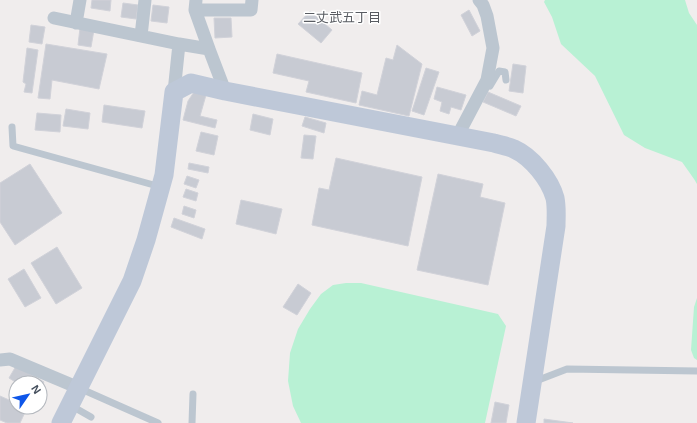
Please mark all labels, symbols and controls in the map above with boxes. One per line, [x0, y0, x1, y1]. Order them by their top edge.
district label: 二丈武五丁目 [303, 10, 381, 25]
north arrow [8, 375, 48, 415]
text: N [29, 383, 44, 396]

